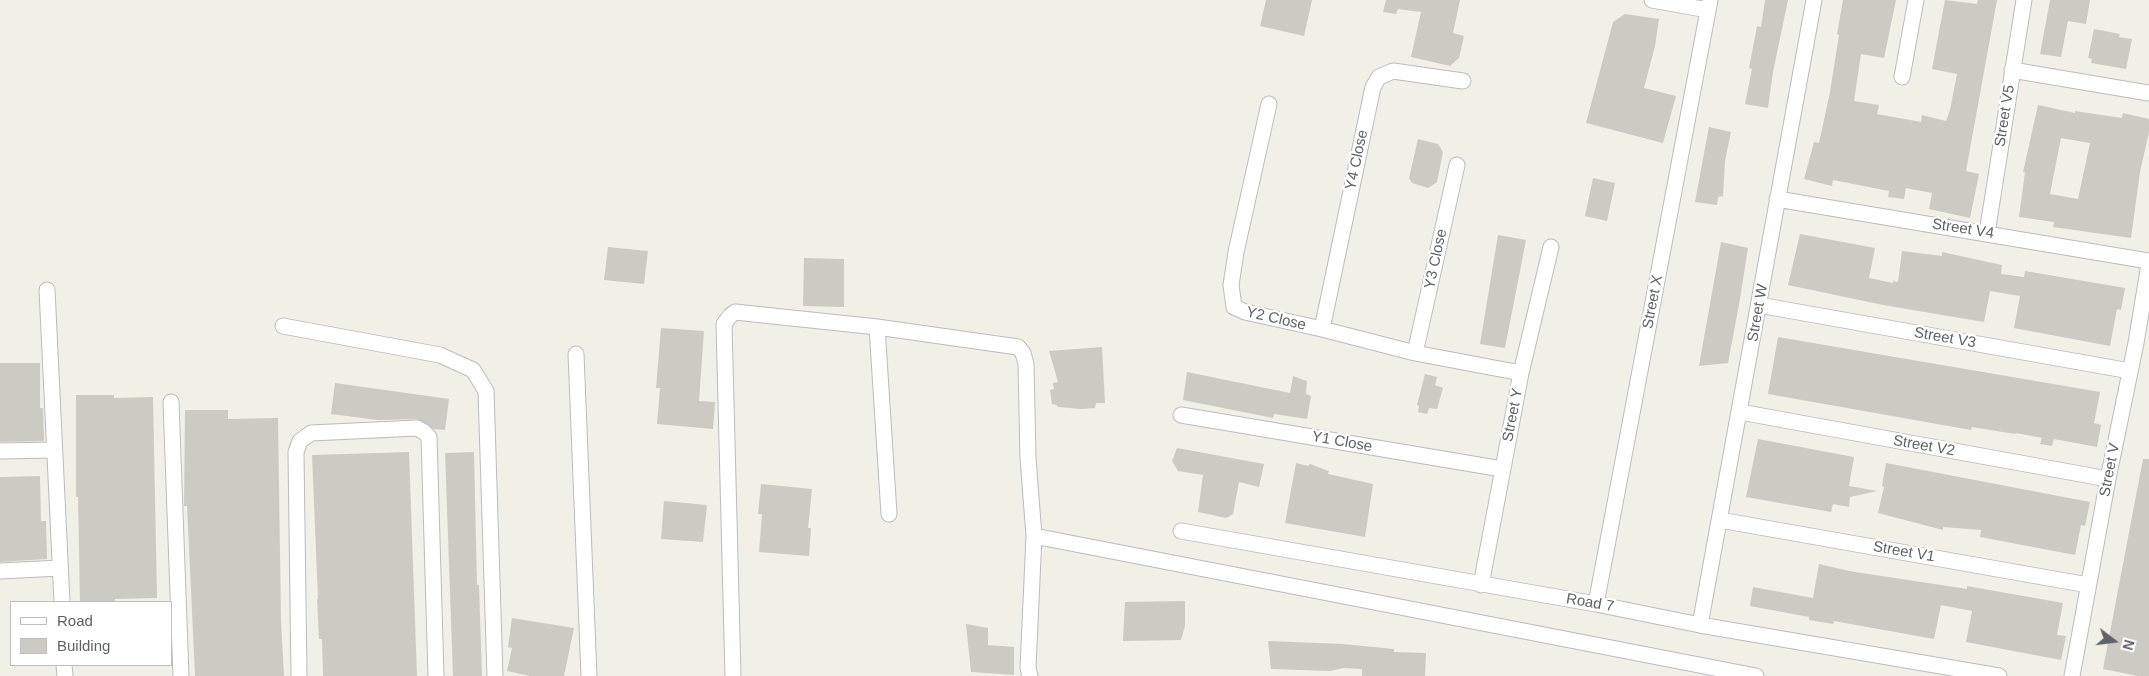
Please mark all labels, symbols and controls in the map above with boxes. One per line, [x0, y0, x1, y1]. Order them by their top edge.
street label: Street V5 [1991, 84, 2019, 148]
street label: Y4 Close [1342, 128, 1372, 192]
street label: Street V4 [1931, 215, 1995, 243]
street label: Y3 Close [1421, 227, 1451, 291]
street label: Street X [1639, 274, 1667, 330]
street label: Street W [1744, 283, 1772, 343]
street label: Y2 Close [1244, 303, 1308, 335]
street label: Street V3 [1913, 324, 1977, 352]
street label: Street Y [1499, 387, 1527, 443]
street label: Y1 Close [1310, 428, 1374, 456]
street label: Street V2 [1892, 432, 1956, 460]
street label: Street V [2096, 442, 2124, 498]
street label: Street V1 [1872, 538, 1936, 566]
street label: Road 7 [1565, 590, 1615, 616]
legend [10, 601, 172, 666]
text: Road [57, 612, 93, 629]
north arrow [2089, 616, 2139, 666]
text: Building [57, 637, 110, 654]
text: N [2119, 638, 2138, 652]

